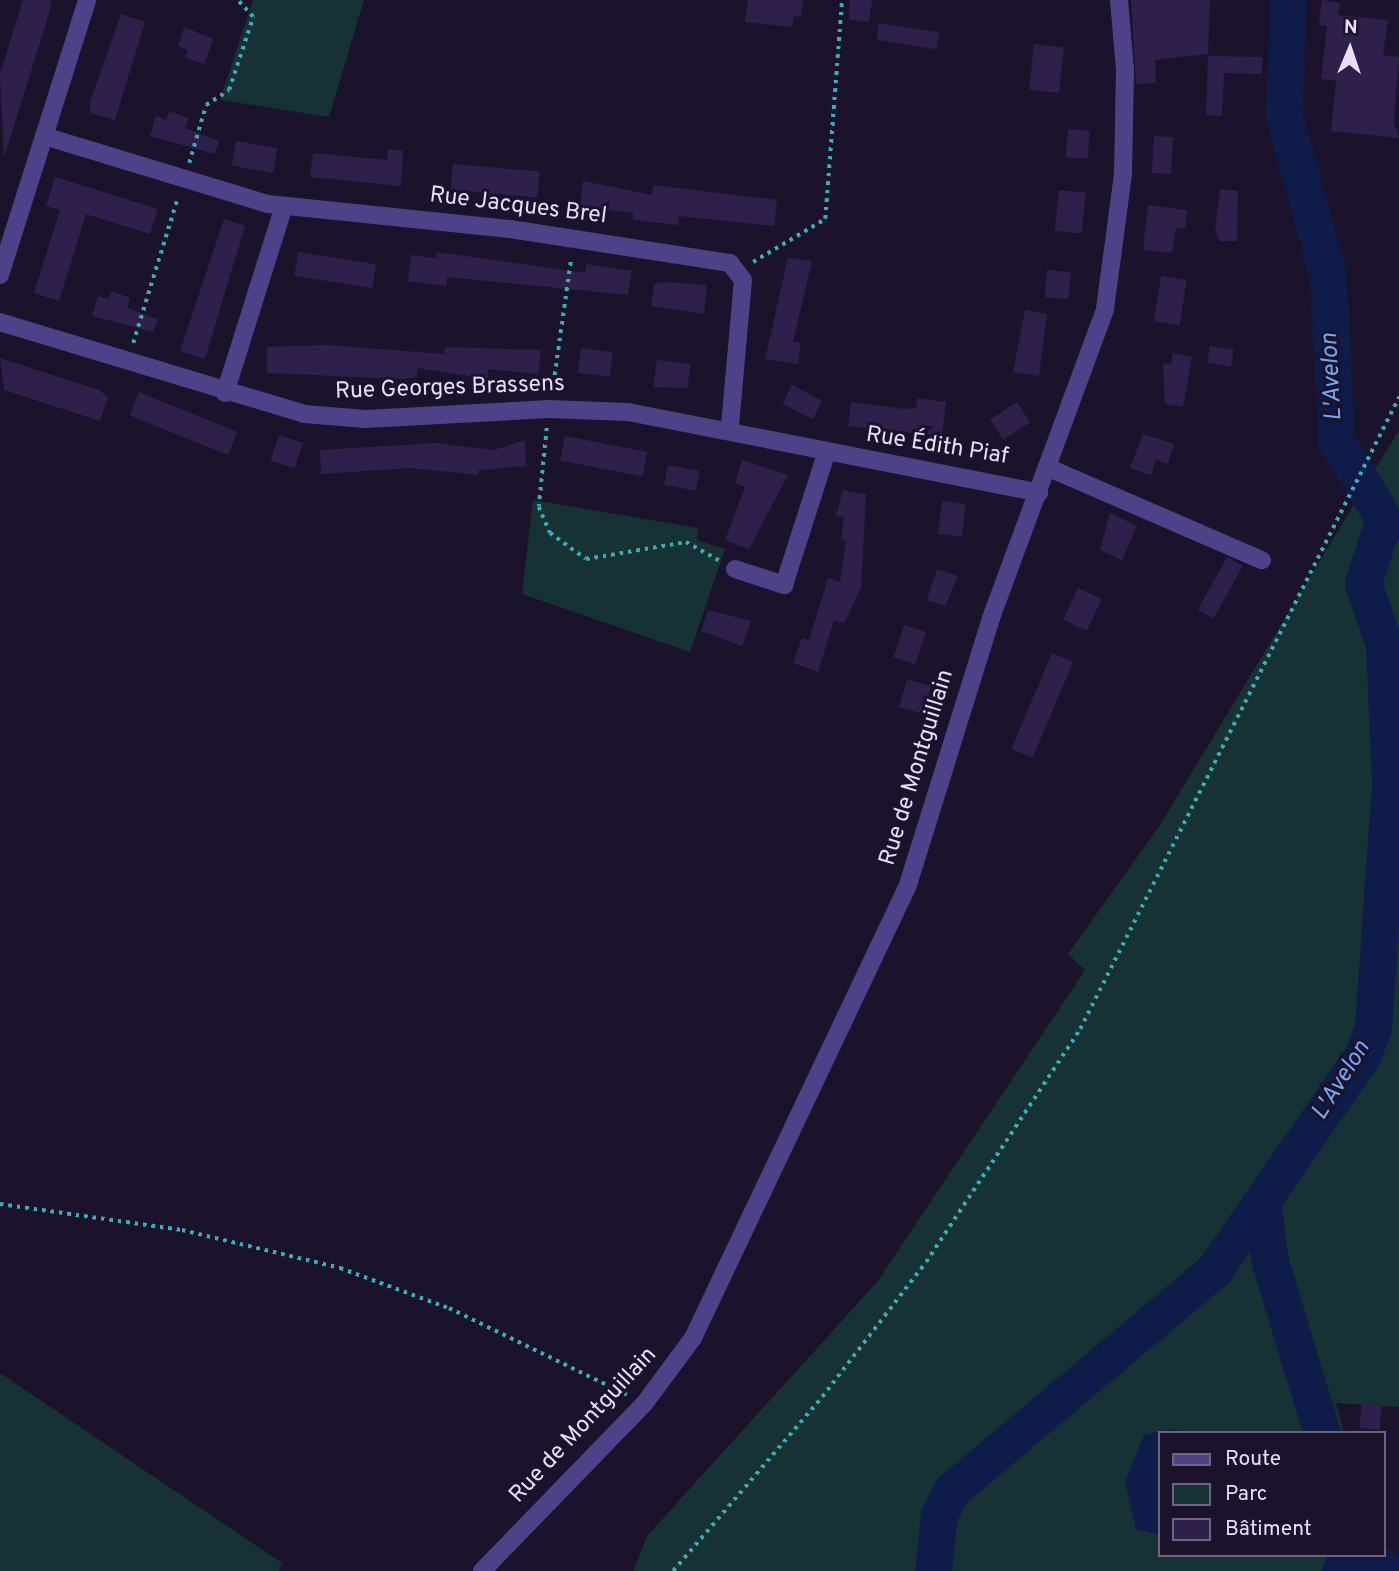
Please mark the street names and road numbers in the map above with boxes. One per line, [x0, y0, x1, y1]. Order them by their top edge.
street label: Rue Jacques Brel [428, 182, 608, 232]
street label: Rue Georges Brassens [335, 371, 565, 407]
street label: Rue Édith Piaf [864, 422, 1010, 472]
street label: Rue de Montguillain [875, 667, 961, 869]
street label: Rue de Montguillain [505, 1342, 663, 1510]

